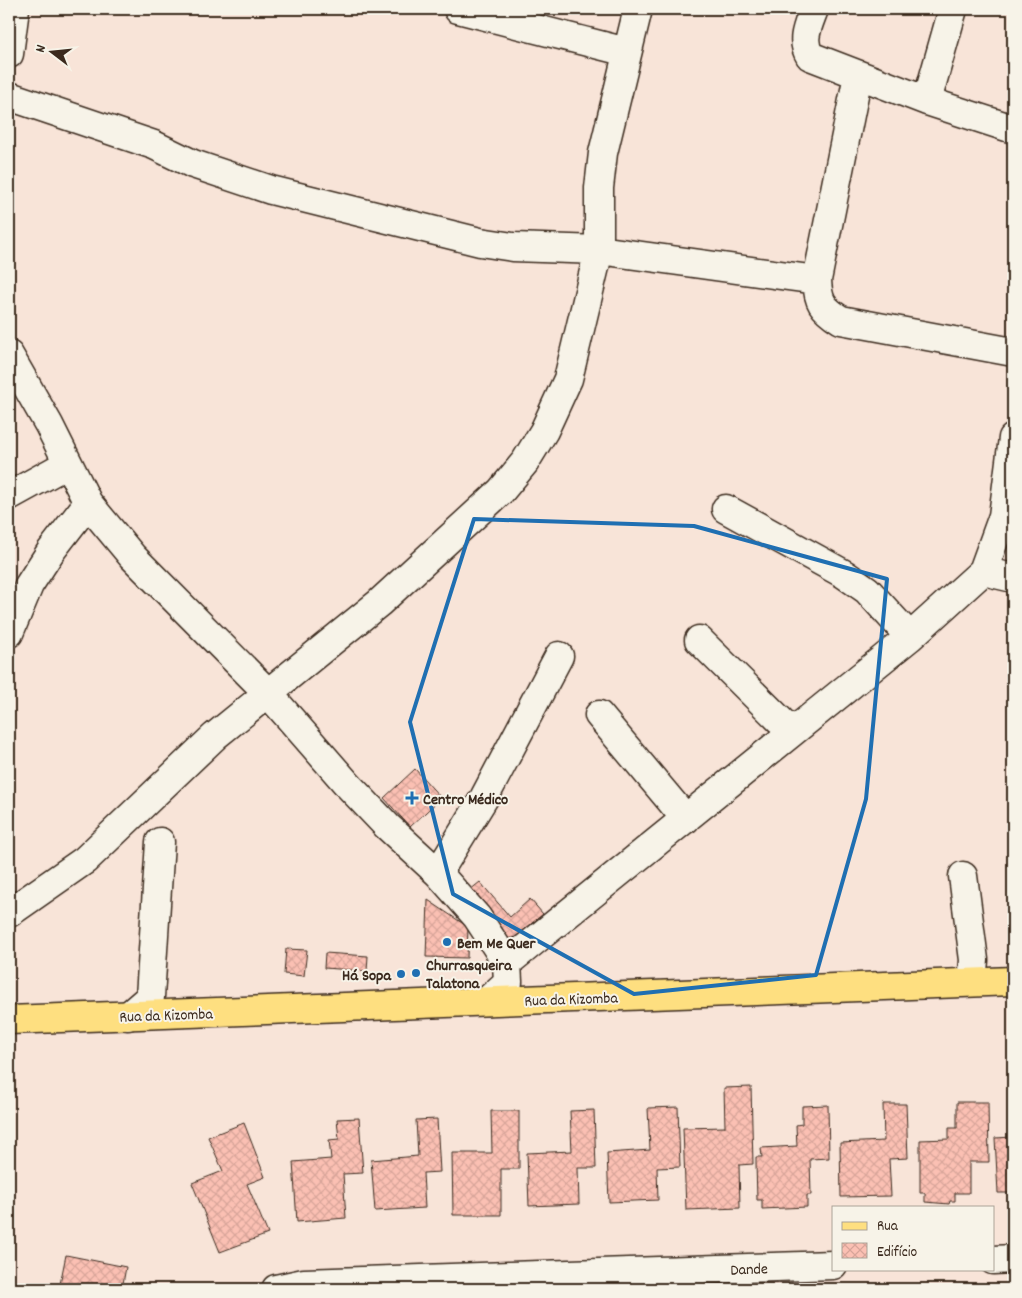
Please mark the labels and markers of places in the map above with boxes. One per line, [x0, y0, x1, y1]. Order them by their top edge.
place label: Centro Médico [423, 789, 508, 812]
marker: Centro Médico [405, 791, 419, 805]
place label: Bem Me Quer [457, 933, 537, 956]
marker: Bem Me Quer [441, 936, 453, 948]
place label: Churrasqueira Talatona [426, 955, 513, 996]
place label: Há Sopa [342, 965, 392, 988]
marker: Churrasqueira Talatona [410, 967, 422, 979]
marker: Há Sopa [395, 968, 407, 980]

